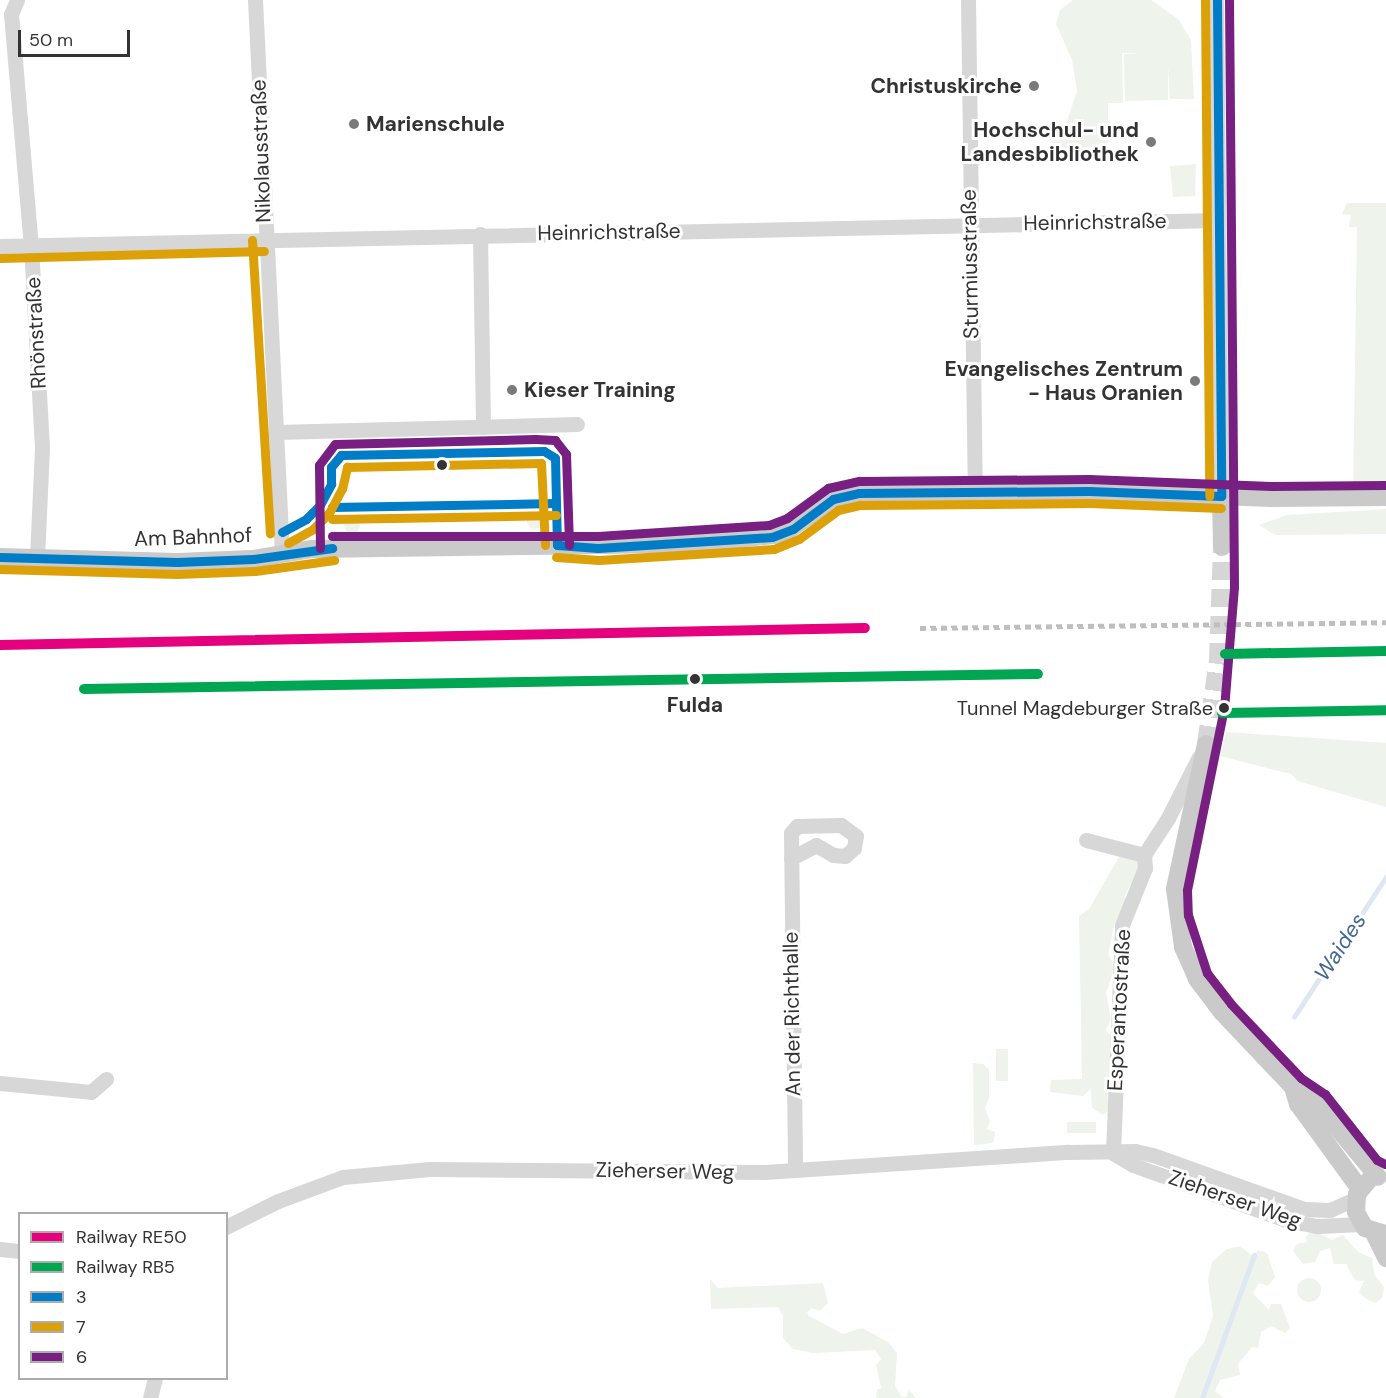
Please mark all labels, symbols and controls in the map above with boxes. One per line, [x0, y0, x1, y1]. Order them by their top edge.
scale bar [21, 18, 134, 56]
text: 50 m [29, 28, 73, 52]
place label: Christuskirche [870, 73, 1022, 99]
street label: Nikolausstraße [246, 79, 276, 223]
marker: Christuskirche [1027, 79, 1041, 93]
place label: Marienschule [366, 111, 505, 137]
marker: Marienschule [347, 117, 361, 131]
place label: Hochschul- und Landesbibliothek [961, 117, 1139, 167]
marker: Hochschul- und Landesbibliothek [1144, 135, 1158, 149]
street label: Sturmiusstraße [956, 189, 984, 339]
street label: Heinrichstraße [1023, 208, 1167, 236]
street label: Heinrichstraße [537, 218, 681, 246]
street label: Rhönstraße [20, 276, 52, 390]
place label: Evangelisches Zentrum - Haus Oranien [944, 356, 1183, 406]
marker: Evangelisches Zentrum - Haus Oranien [1188, 374, 1202, 388]
place label: Kieser Training [524, 377, 676, 403]
marker: Kieser Training [505, 383, 519, 397]
unlabelled marker [436, 459, 448, 471]
street label: Am Bahnhof [134, 522, 252, 552]
marker: Fulda [684, 668, 706, 690]
place label: Fulda [667, 692, 723, 718]
place label: Tunnel Magdeburger Straße [957, 696, 1213, 720]
marker: Tunnel Magdeburger Straße [1218, 702, 1230, 714]
water label: Waides [1308, 908, 1372, 986]
street label: Esperantostraße [1102, 928, 1136, 1092]
street label: An der Richthalle [778, 931, 806, 1097]
street label: Zieherser Weg [595, 1157, 735, 1185]
street label: Zieherser Weg [1165, 1164, 1305, 1234]
legend [18, 1212, 228, 1380]
text: Railway RE50 [76, 1225, 186, 1249]
text: Railway RB5 [76, 1255, 175, 1279]
text: 3 [76, 1285, 87, 1309]
text: 7 [76, 1315, 86, 1339]
text: 6 [76, 1345, 87, 1369]

